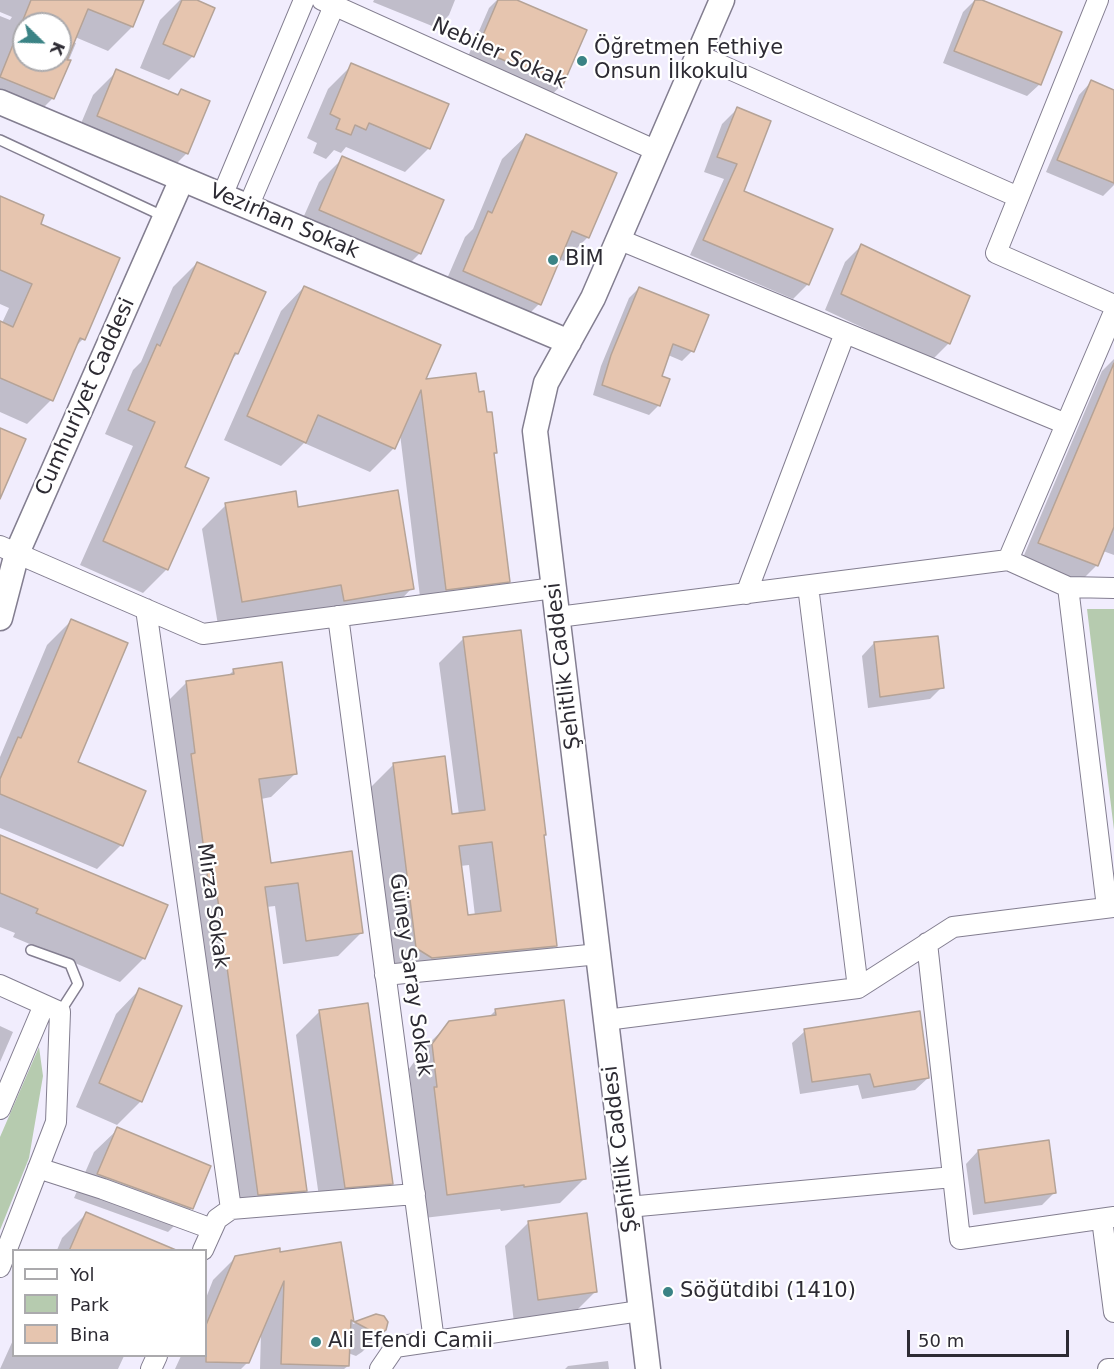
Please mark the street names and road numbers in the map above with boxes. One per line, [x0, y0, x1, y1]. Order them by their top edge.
street label: Nebiler Sokak [428, 13, 570, 95]
street label: Vezirhan Sokak [205, 179, 363, 265]
street label: Cumhuriyet Caddesi [31, 294, 141, 500]
street label: Şehitlik Caddesi [541, 581, 587, 751]
street label: Mirza Sokak [191, 842, 233, 970]
street label: Güney Saray Sokak [383, 872, 437, 1078]
street label: Şehitlik Caddesi [598, 1064, 644, 1234]

